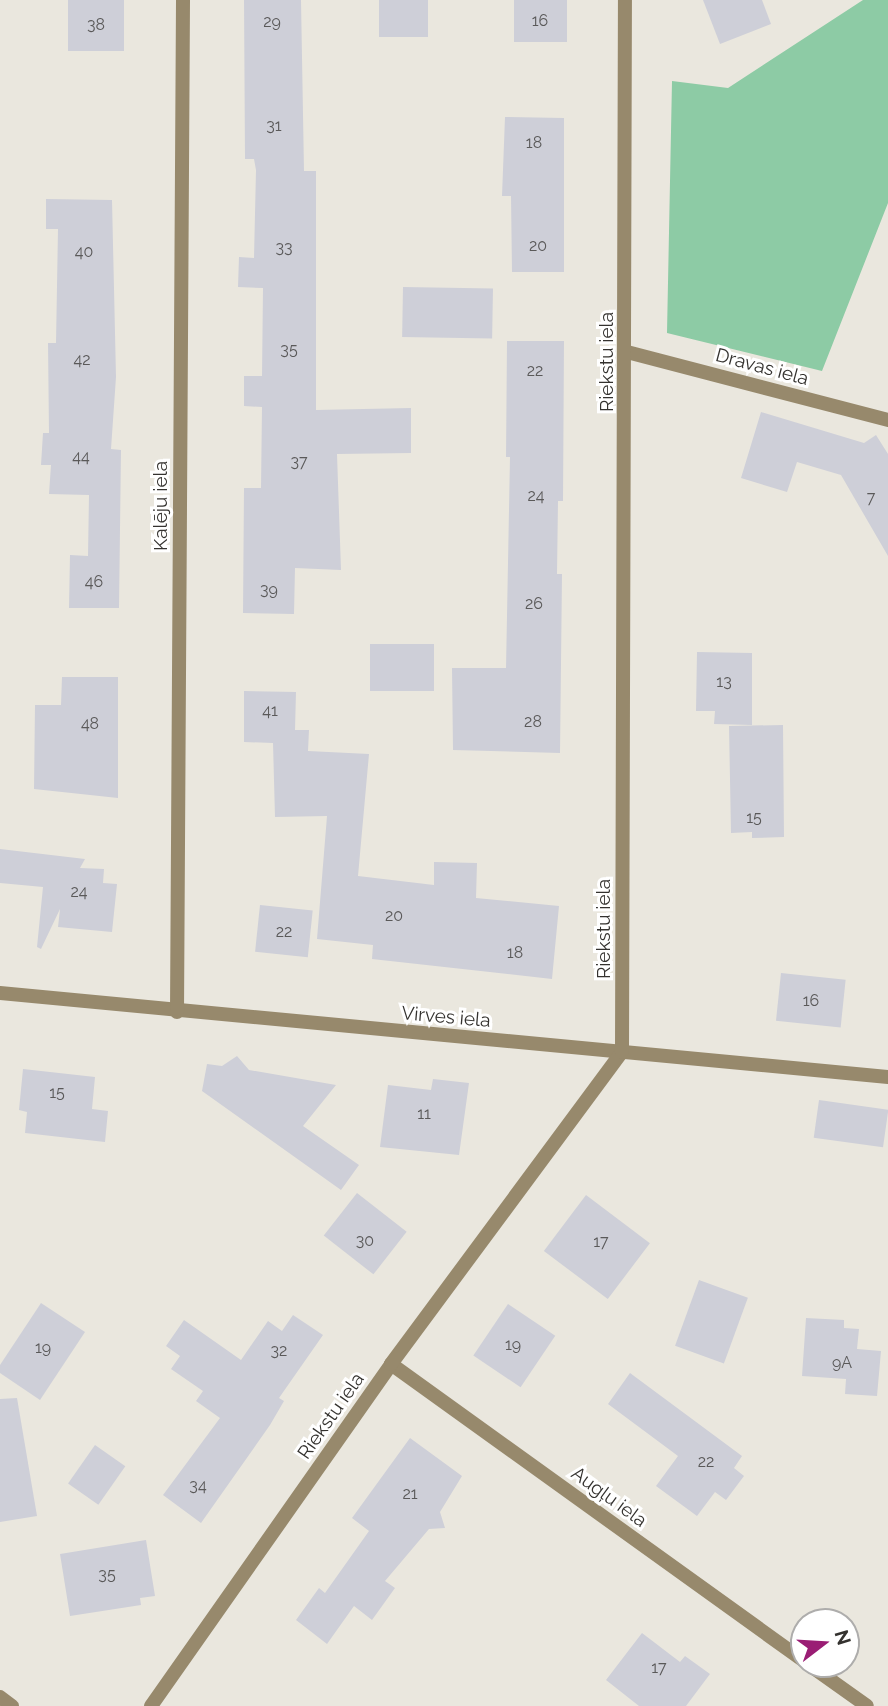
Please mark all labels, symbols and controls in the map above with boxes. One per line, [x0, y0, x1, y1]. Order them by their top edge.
house number: 16 [532, 11, 548, 31]
house number: 29 [263, 12, 281, 32]
house number: 38 [87, 15, 105, 35]
house number: 31 [266, 116, 282, 136]
house number: 18 [526, 133, 542, 153]
house number: 20 [529, 236, 547, 256]
house number: 33 [275, 238, 293, 258]
house number: 40 [75, 242, 93, 262]
street label: Riekstu iela [596, 312, 618, 412]
house number: 35 [280, 340, 298, 360]
street label: Dravas iela [713, 344, 811, 390]
house number: 42 [73, 350, 91, 370]
house number: 22 [527, 361, 543, 381]
house number: 44 [72, 447, 90, 467]
house number: 37 [290, 452, 308, 472]
street label: Kalēju iela [150, 461, 172, 551]
house number: 24 [527, 486, 545, 506]
house number: 7 [867, 488, 875, 508]
house number: 46 [85, 572, 103, 592]
house number: 39 [260, 580, 278, 600]
house number: 26 [525, 594, 543, 614]
house number: 13 [716, 672, 732, 692]
house number: 41 [262, 701, 278, 721]
house number: 28 [524, 712, 542, 732]
house number: 48 [81, 714, 99, 734]
house number: 15 [746, 808, 762, 828]
street label: Riekstu iela [593, 879, 615, 979]
house number: 24 [70, 882, 88, 902]
house number: 20 [385, 906, 403, 926]
house number: 22 [276, 922, 292, 942]
house number: 18 [507, 943, 523, 963]
house number: 16 [803, 991, 819, 1011]
street label: Virves iela [400, 1002, 492, 1032]
house number: 15 [49, 1083, 65, 1103]
house number: 11 [417, 1104, 431, 1124]
house number: 30 [356, 1231, 374, 1251]
house number: 17 [593, 1232, 609, 1252]
house number: 19 [505, 1335, 521, 1355]
house number: 19 [35, 1338, 51, 1358]
house number: 32 [271, 1341, 287, 1361]
house number: 9A [832, 1353, 852, 1373]
street label: Riekstu iela [293, 1368, 369, 1464]
house number: 22 [698, 1452, 714, 1472]
street label: Augļu iela [567, 1462, 651, 1532]
house number: 34 [189, 1476, 207, 1496]
house number: 21 [402, 1484, 418, 1504]
house number: 35 [98, 1565, 116, 1585]
north arrow [790, 1608, 860, 1678]
text: N [831, 1627, 856, 1648]
house number: 17 [651, 1658, 667, 1678]

